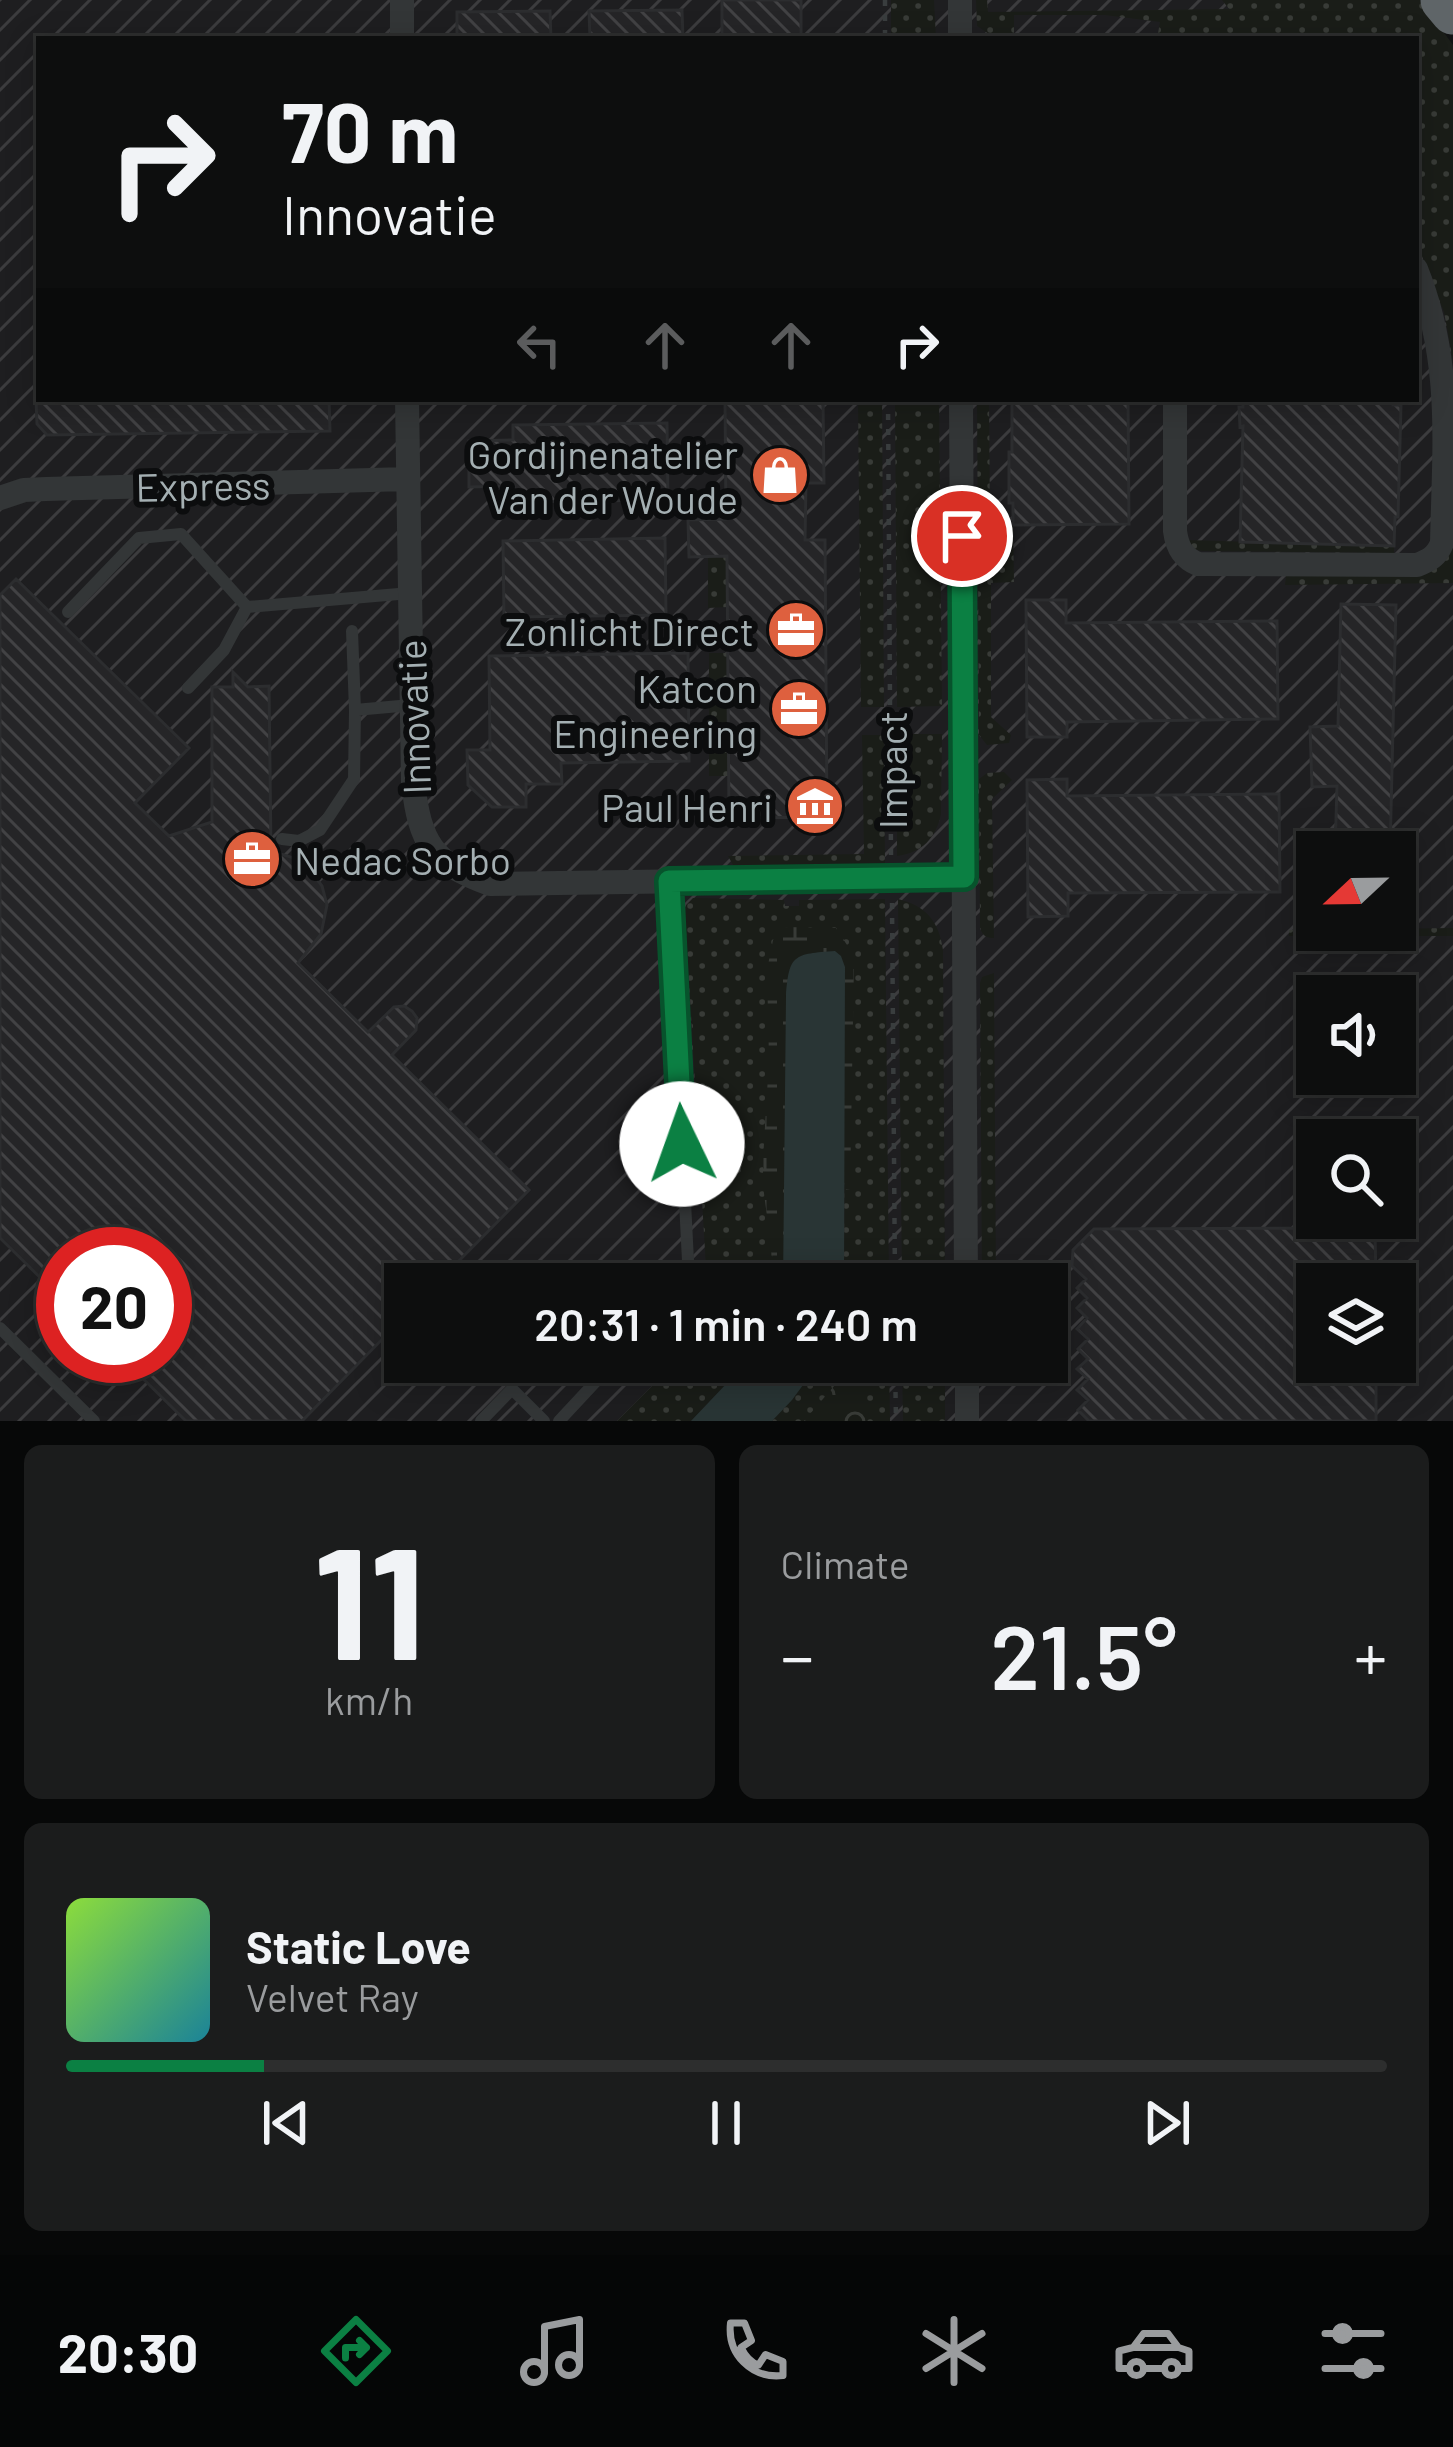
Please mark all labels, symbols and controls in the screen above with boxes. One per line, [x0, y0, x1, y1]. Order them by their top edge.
text: 70 m [282, 79, 458, 180]
icon: right [84, 84, 240, 240]
text: Innovatie [282, 181, 497, 246]
icon: left [506, 312, 572, 378]
icon: ahead [632, 312, 698, 378]
icon: ahead [758, 312, 824, 378]
icon: right [884, 312, 950, 378]
place label: Gordijnenatelier Van der Woude [467, 430, 738, 522]
shop icon: Gordijnenatelier Van der Woude [749, 444, 811, 506]
street label: Express [135, 460, 271, 510]
pin [911, 485, 1013, 587]
icon: arrive [929, 503, 995, 569]
office icon: Zonlicht Direct [765, 599, 827, 661]
place label: Zonlicht Direct [505, 607, 754, 654]
street label: Innovatie [387, 639, 439, 795]
place label: Katcon Engineering [553, 664, 757, 756]
office icon: Katcon Engineering [768, 678, 830, 740]
street label: Impact [868, 711, 915, 829]
museum icon: Paul Henri [784, 775, 846, 837]
place label: Paul Henri [601, 783, 773, 830]
office icon: Nedac Sorbo [221, 828, 283, 890]
north arrow [1296, 831, 1416, 951]
map controls [1296, 831, 1416, 1383]
place label: Nedac Sorbo [294, 836, 511, 883]
button: sound [1296, 975, 1416, 1095]
position arrow [619, 1081, 745, 1207]
button: search [1296, 1119, 1416, 1239]
speed limit sign: 20 [36, 1227, 192, 1383]
button: layers [1296, 1263, 1416, 1383]
text: 20:31 · 1 min · 240 m [534, 1296, 918, 1350]
text: 11 [313, 1504, 425, 1691]
text: Climate [781, 1540, 910, 1587]
text: 21.5° [990, 1600, 1177, 1708]
text: − [781, 1615, 814, 1694]
text: + [1354, 1615, 1387, 1694]
text: km/h [325, 1676, 413, 1723]
text: Static Love [246, 1919, 471, 1973]
text: Velvet Ray [246, 1973, 419, 2020]
icon: previous [253, 2090, 319, 2156]
icon: pause [693, 2090, 759, 2156]
icon: next [1134, 2090, 1200, 2156]
icon: directions [314, 2309, 398, 2393]
icon: music [513, 2309, 597, 2393]
icon: phone [713, 2309, 797, 2393]
icon: climate [912, 2309, 996, 2393]
icon: car [1112, 2309, 1196, 2393]
icon: filters [1311, 2309, 1395, 2393]
text: 20:30 [58, 2319, 198, 2384]

